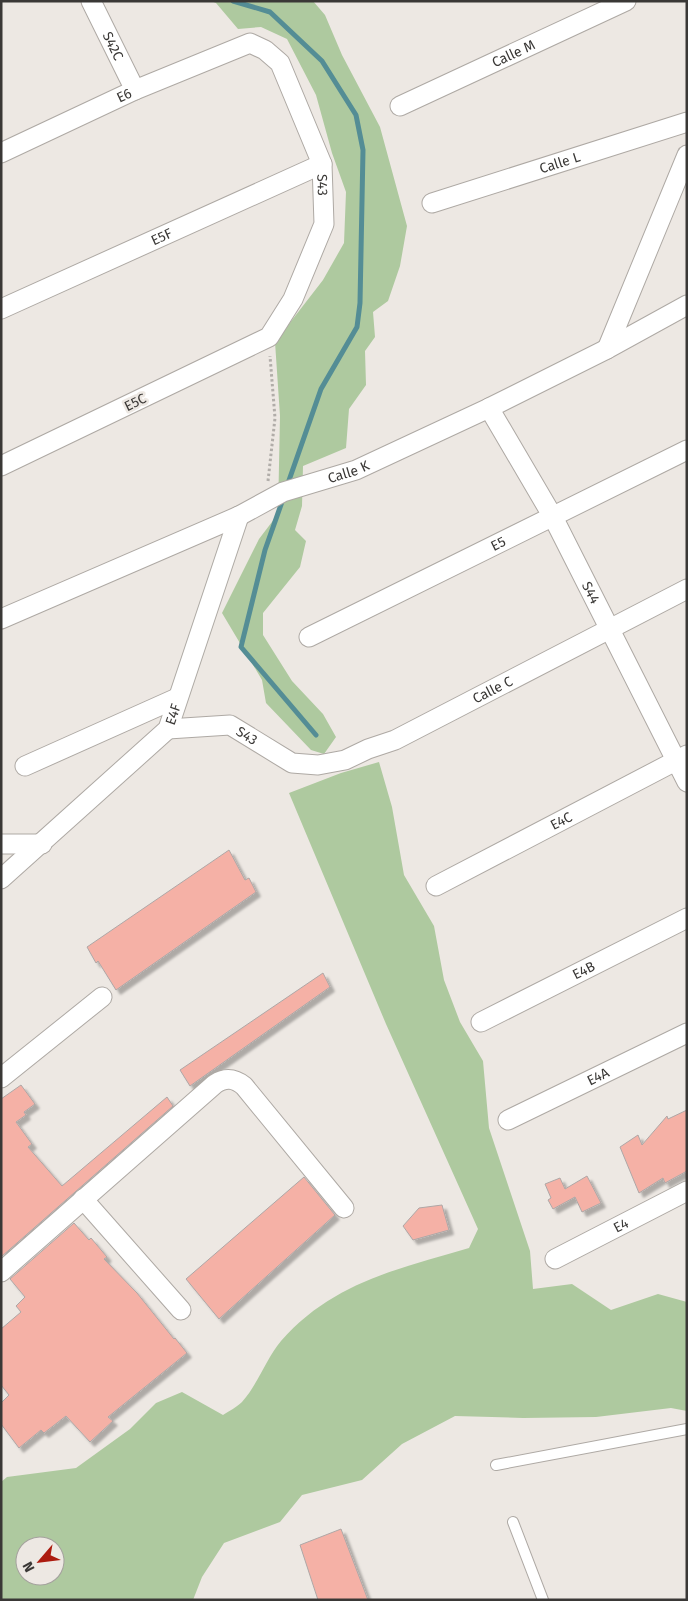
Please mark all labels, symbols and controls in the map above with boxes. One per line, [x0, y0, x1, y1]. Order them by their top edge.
street label: S42C [99, 29, 127, 63]
street label: Calle M [489, 36, 538, 71]
street label: E6 [114, 85, 135, 106]
street label: Calle L [537, 148, 582, 177]
street label: S43 [313, 174, 331, 196]
street label: E5F [148, 225, 175, 249]
street label: E5C [121, 390, 149, 415]
street label: Calle K [326, 457, 373, 487]
street label: E5 [488, 533, 509, 555]
street label: S44 [578, 579, 604, 607]
street label: Calle C [470, 673, 516, 707]
street label: E4F [162, 701, 185, 727]
street label: S43 [233, 723, 260, 749]
street label: E4C [547, 808, 575, 834]
street label: E4B [570, 958, 598, 983]
street label: E4A [584, 1064, 612, 1089]
street label: E4 [611, 1214, 632, 1236]
north arrow [15, 1536, 65, 1586]
text: N [19, 1559, 39, 1575]

